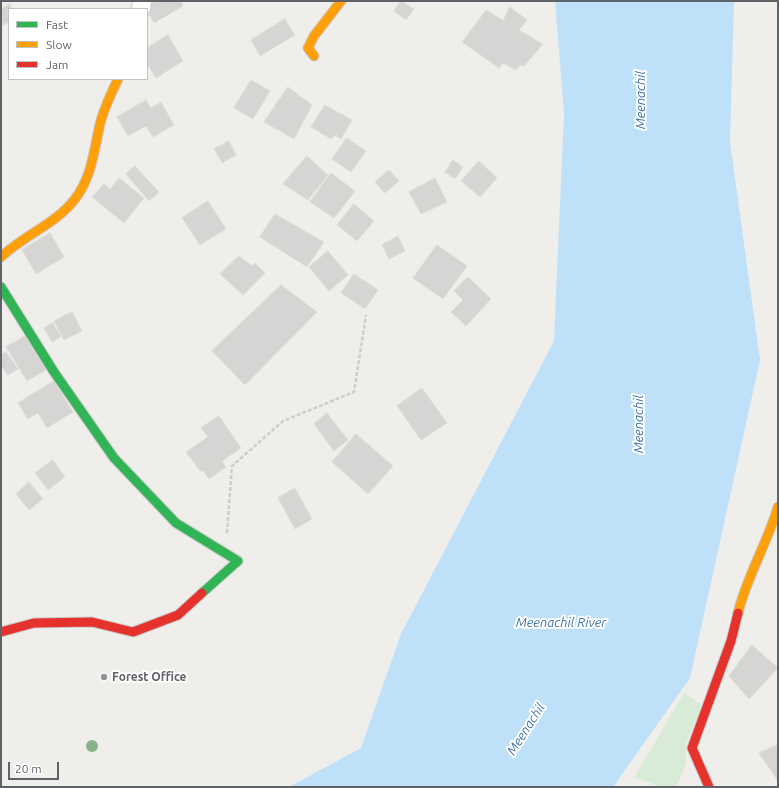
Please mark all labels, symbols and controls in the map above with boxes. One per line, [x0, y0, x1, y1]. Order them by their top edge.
legend [8, 8, 148, 80]
text: Fast [46, 18, 68, 31]
text: Slow [46, 38, 72, 51]
text: Jam [46, 58, 68, 71]
water label: Meenachil [633, 71, 649, 129]
water label: Meenachil [631, 395, 647, 453]
water label: Meenachil River [516, 615, 606, 631]
place label: Forest Office [112, 670, 186, 684]
marker: Forest Office [99, 672, 109, 682]
water label: Meenachil [504, 700, 548, 758]
scale bar [10, 754, 61, 780]
text: 20 m [15, 762, 42, 775]

